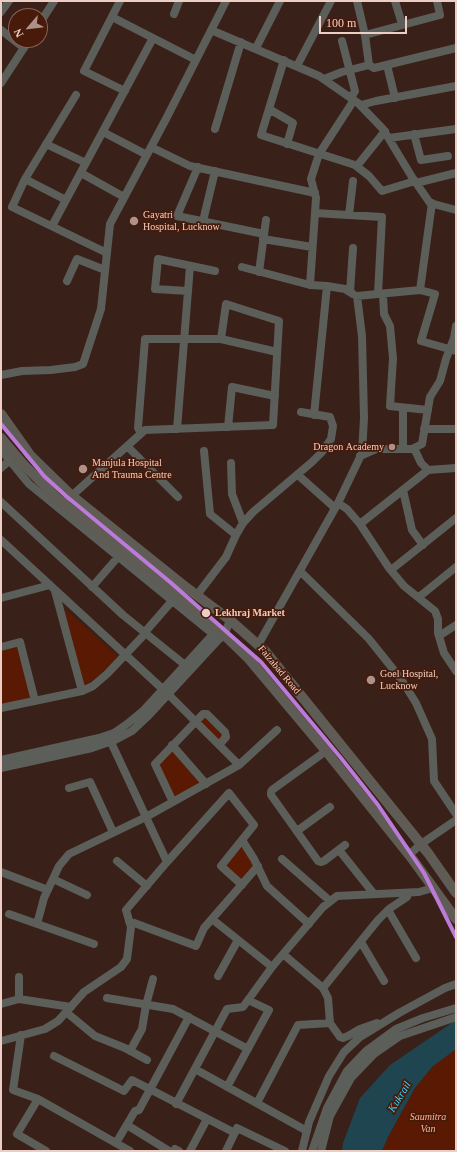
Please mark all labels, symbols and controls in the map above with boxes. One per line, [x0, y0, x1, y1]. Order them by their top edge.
north arrow [8, 8, 48, 48]
scale bar [321, 8, 409, 34]
text: 100 m [326, 16, 356, 30]
text: N [11, 27, 25, 39]
place label: Gayatri Hospital, Lucknow [143, 209, 220, 232]
marker: Gayatri Hospital, Lucknow [128, 215, 140, 227]
place label: Dragon Academy [313, 441, 384, 453]
marker: Dragon Academy [387, 442, 397, 452]
place label: Manjula Hospital And Trauma Centre [92, 457, 172, 480]
marker: Manjula Hospital And Trauma Centre [77, 463, 89, 475]
marker: Lekhraj Market [200, 607, 212, 619]
place label: Lekhraj Market [215, 607, 285, 619]
street label: Faizabad Road [255, 643, 303, 697]
place label: Goel Hospital, Lucknow [380, 668, 438, 692]
marker: Goel Hospital, Lucknow [365, 674, 377, 686]
water label: Kukrail [386, 1079, 414, 1115]
park label: Saumitra Van [410, 1111, 446, 1134]

